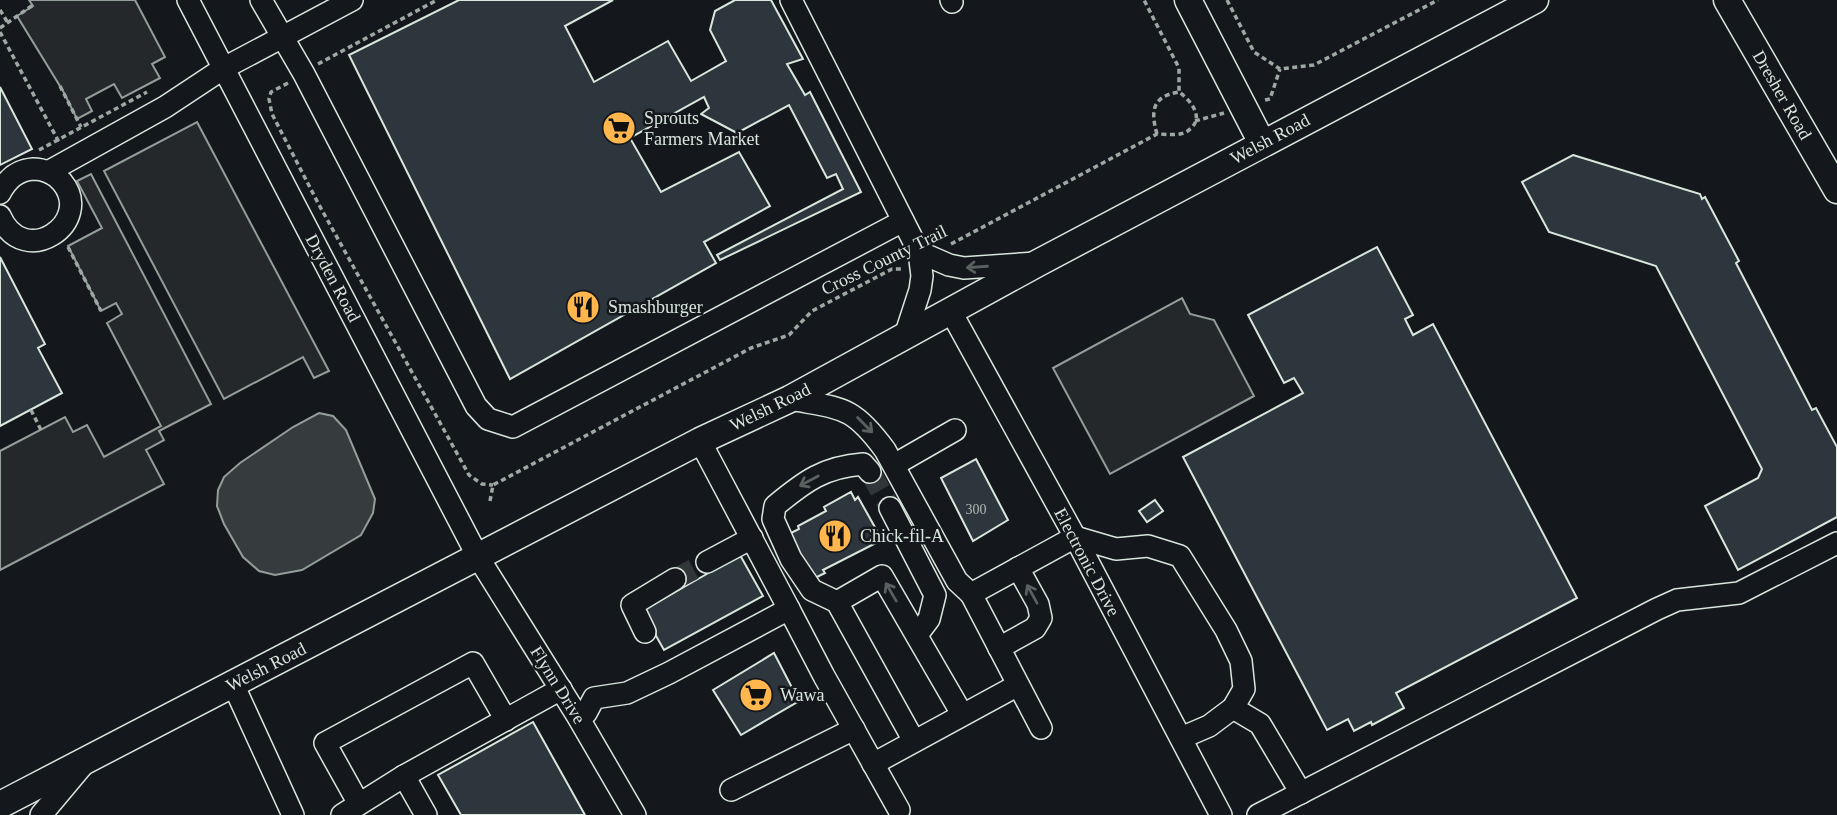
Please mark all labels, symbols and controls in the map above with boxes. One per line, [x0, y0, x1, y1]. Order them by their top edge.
street label: Dresher Road [1748, 47, 1816, 143]
place label: Sprouts Farmers Market [644, 108, 759, 149]
supermarket icon: Sprouts Farmers Market [600, 109, 638, 147]
street label: Welsh Road [1227, 110, 1313, 168]
street label: Cross County Trail [818, 221, 950, 299]
street label: Dryden Road [302, 231, 364, 325]
one-way arrow [966, 261, 989, 274]
restaurant icon: Smashburger [564, 288, 602, 326]
place label: Smashburger [608, 297, 703, 317]
street label: Welsh Road [726, 379, 814, 435]
one-way arrow [856, 416, 873, 433]
one-way arrow [799, 474, 820, 488]
house number: 300 [966, 502, 987, 517]
street label: Electronic Drive [1050, 505, 1124, 619]
restaurant icon: Chick-fil-A [816, 517, 854, 555]
place label: Chick-fil-A [860, 526, 944, 546]
one-way arrow [884, 582, 898, 602]
one-way arrow [1025, 584, 1038, 605]
street label: Welsh Road [223, 638, 309, 696]
street label: Flynn Drive [526, 643, 590, 727]
supermarket icon: Wawa [737, 676, 775, 714]
place label: Wawa [780, 685, 825, 705]

